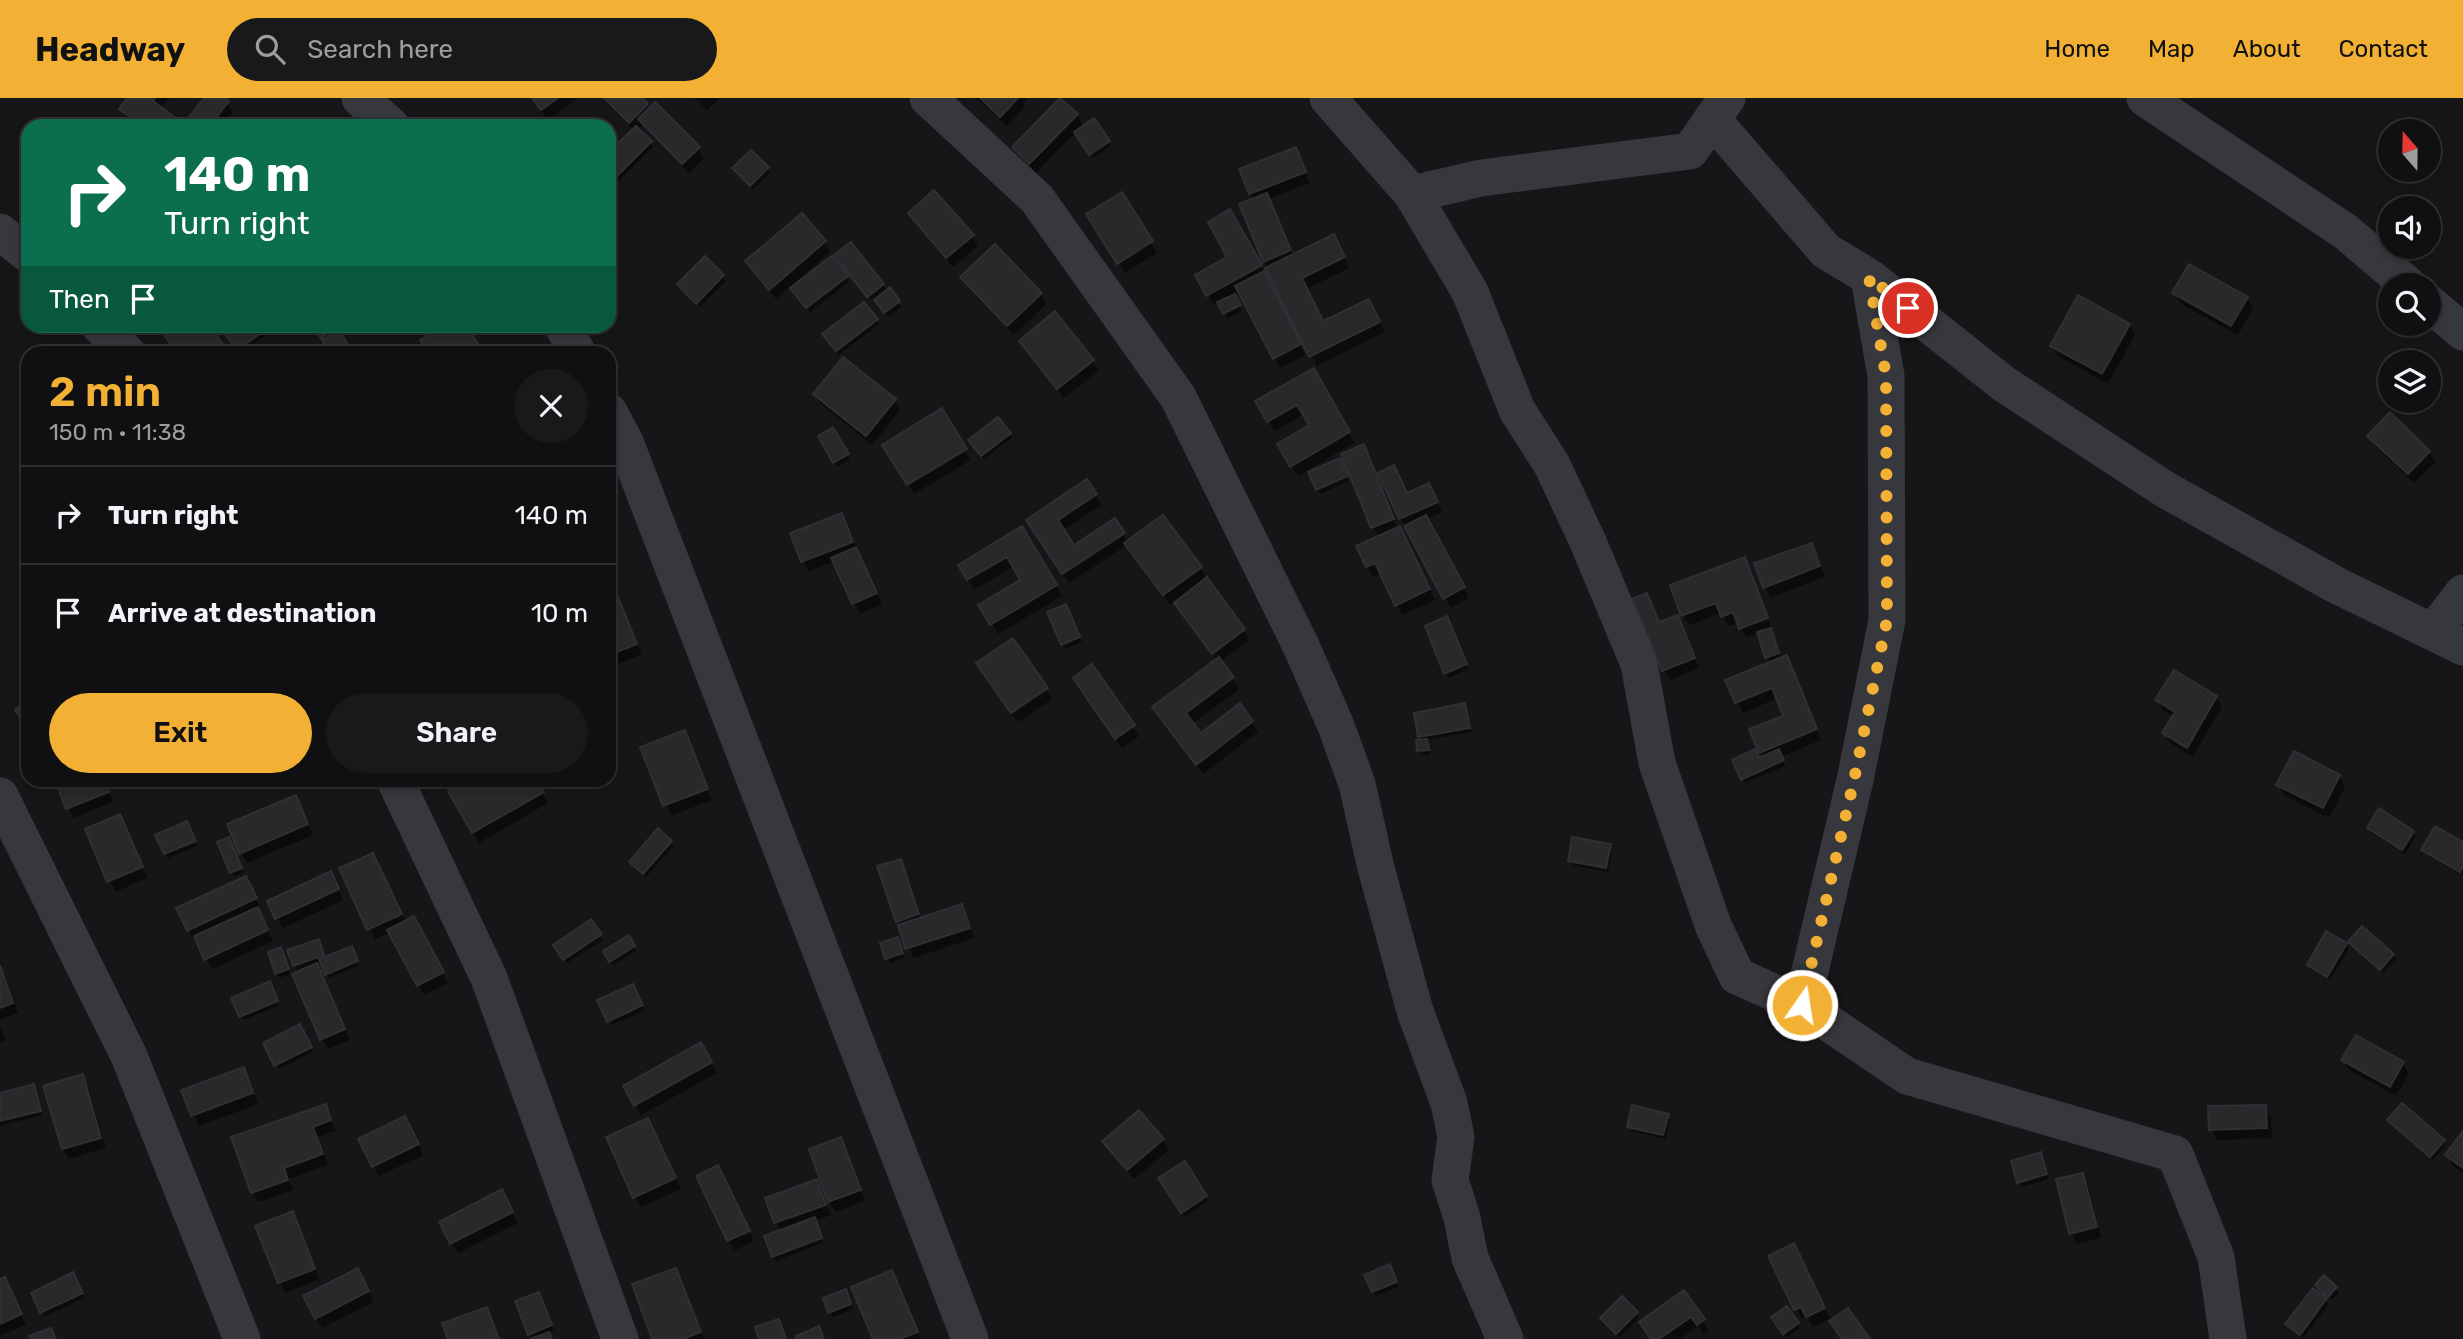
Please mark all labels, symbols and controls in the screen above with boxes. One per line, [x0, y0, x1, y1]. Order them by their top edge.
search box [227, 18, 717, 81]
text: Headway [35, 30, 185, 69]
icon: search [251, 30, 289, 68]
text: Search here [307, 34, 453, 65]
text: Home [2044, 35, 2110, 63]
text: Map [2148, 35, 2195, 63]
text: About [2233, 35, 2301, 63]
text: Contact [2339, 35, 2428, 63]
north arrow [2378, 119, 2441, 182]
map controls [2378, 119, 2441, 413]
text: 140 m [164, 145, 310, 203]
icon: right [49, 147, 140, 238]
button: sound [2378, 196, 2441, 259]
text: Turn right [164, 204, 309, 242]
button: search [2378, 273, 2441, 336]
pin [1878, 278, 1938, 338]
icon: arrive [124, 280, 162, 318]
text: Then [49, 284, 110, 315]
icon: arrive [1889, 289, 1927, 327]
button: layers [2378, 350, 2441, 413]
text: 2 min [49, 367, 161, 417]
button: close [514, 369, 588, 443]
text: 150 m · 11:38 [49, 418, 186, 446]
icon: right [49, 496, 87, 534]
text: Turn right [108, 500, 238, 531]
text: 140 m [515, 500, 588, 531]
icon: arrive [49, 594, 87, 632]
text: Arrive at destination [108, 598, 376, 629]
text: 10 m [531, 598, 588, 629]
button: Exit [49, 693, 312, 773]
button: Share [326, 693, 588, 773]
position arrow [1765, 968, 1839, 1042]

